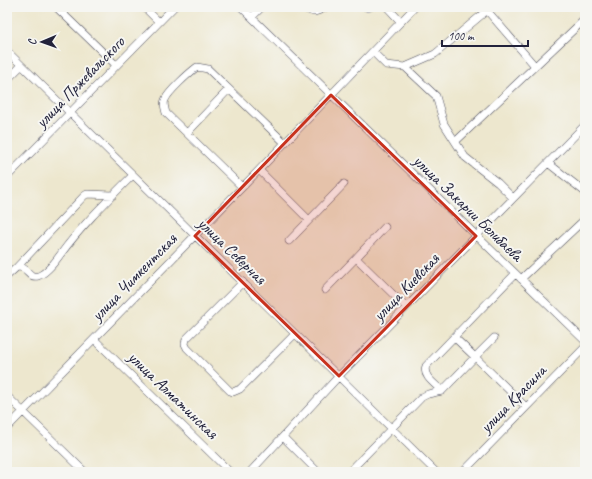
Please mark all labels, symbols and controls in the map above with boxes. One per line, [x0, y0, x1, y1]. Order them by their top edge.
north arrow [22, 22, 62, 62]
scale bar [442, 22, 528, 48]
text: 100 m [448, 28, 475, 44]
street label: улица Пржевальского [30, 31, 130, 133]
text: С [25, 38, 39, 45]
street label: улица Закарии Белибаева [408, 150, 529, 267]
street label: улица Северная [192, 212, 271, 290]
street label: улица Чимкентская [86, 228, 182, 326]
street label: улица Киевская [368, 248, 444, 326]
street label: улица Алматинская [123, 346, 223, 444]
street label: улица Красина [475, 359, 552, 438]

